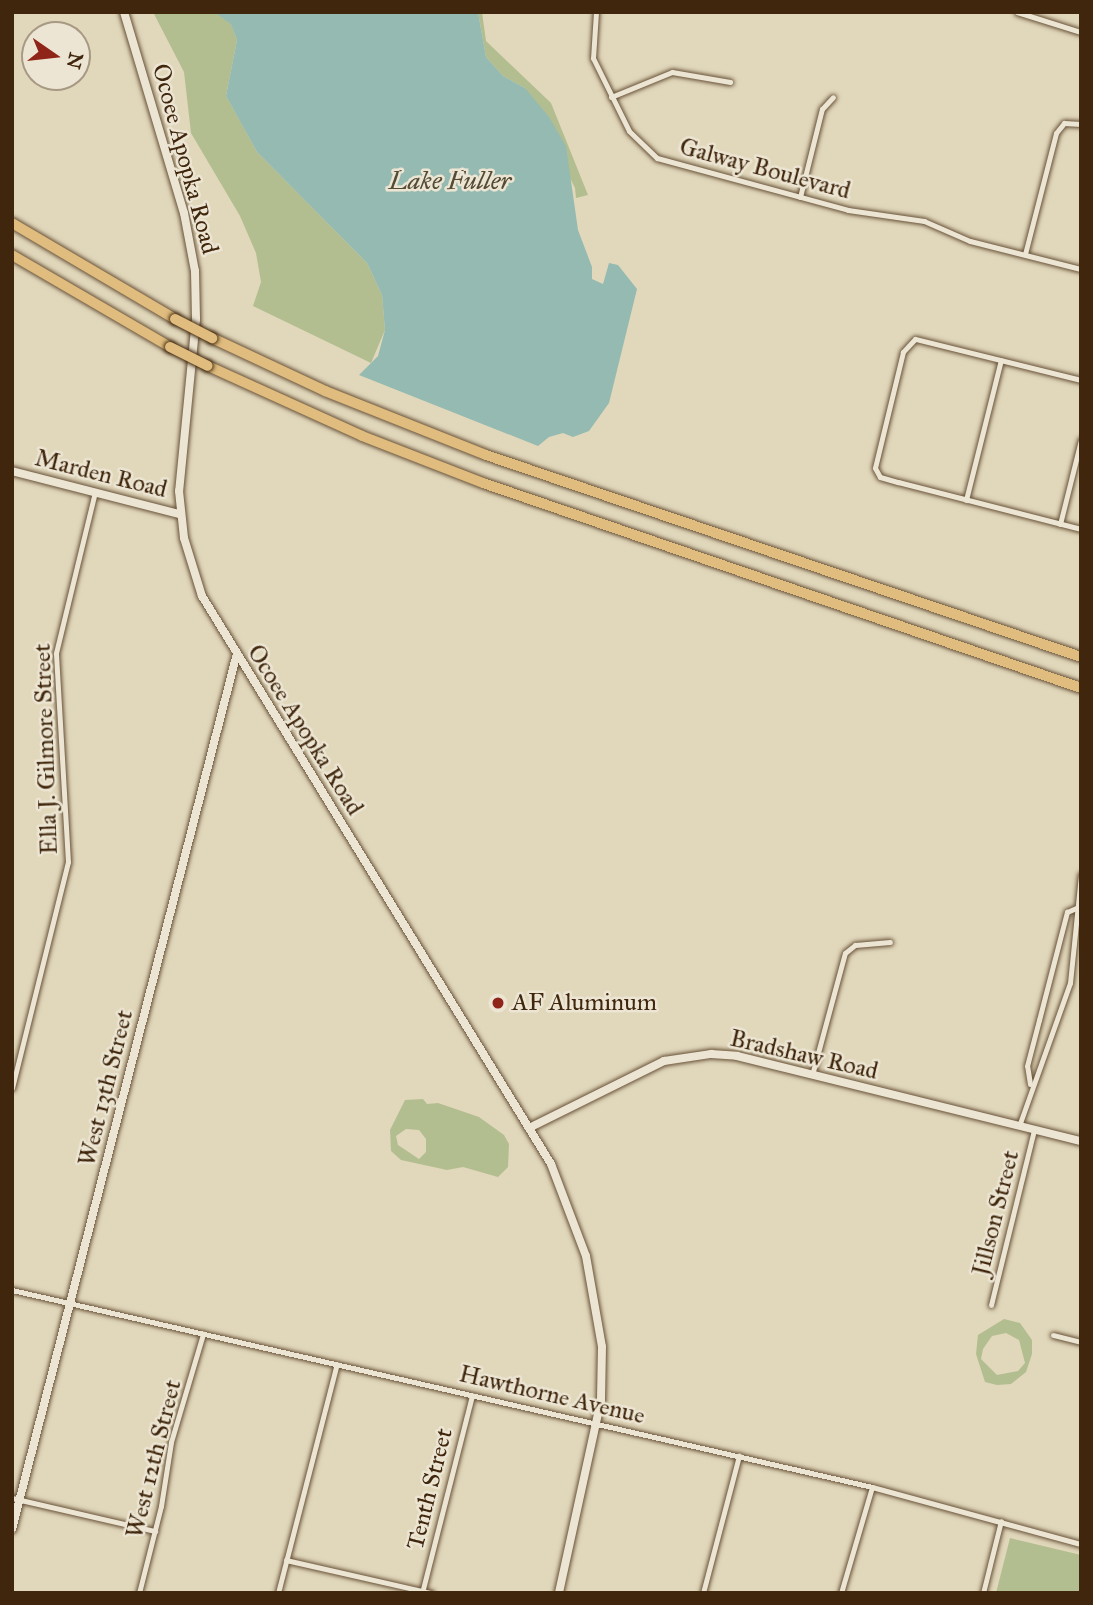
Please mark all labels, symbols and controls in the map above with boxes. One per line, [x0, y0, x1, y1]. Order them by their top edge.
north arrow [21, 21, 91, 91]
text: N [62, 50, 88, 71]
street label: Ocoee Apopka Road [146, 61, 224, 257]
street label: Galway Boulevard [676, 132, 854, 206]
water label: Lake Fuller [389, 165, 511, 197]
street label: Marden Road [32, 444, 170, 504]
street label: Ocoee Apopka Road [241, 639, 369, 821]
street label: Ella J. Gilmore Street [28, 643, 64, 855]
place label: AF Aluminum [512, 989, 657, 1017]
marker: AF Aluminum [490, 995, 506, 1011]
street label: West 13th Street [73, 1007, 139, 1169]
street label: Bradshaw Road [727, 1024, 881, 1086]
street label: Jillson Street [967, 1147, 1025, 1279]
street label: Hawthorne Avenue [456, 1360, 648, 1430]
street label: West 12th Street [120, 1377, 188, 1541]
street label: Tenth Street [401, 1425, 459, 1553]

